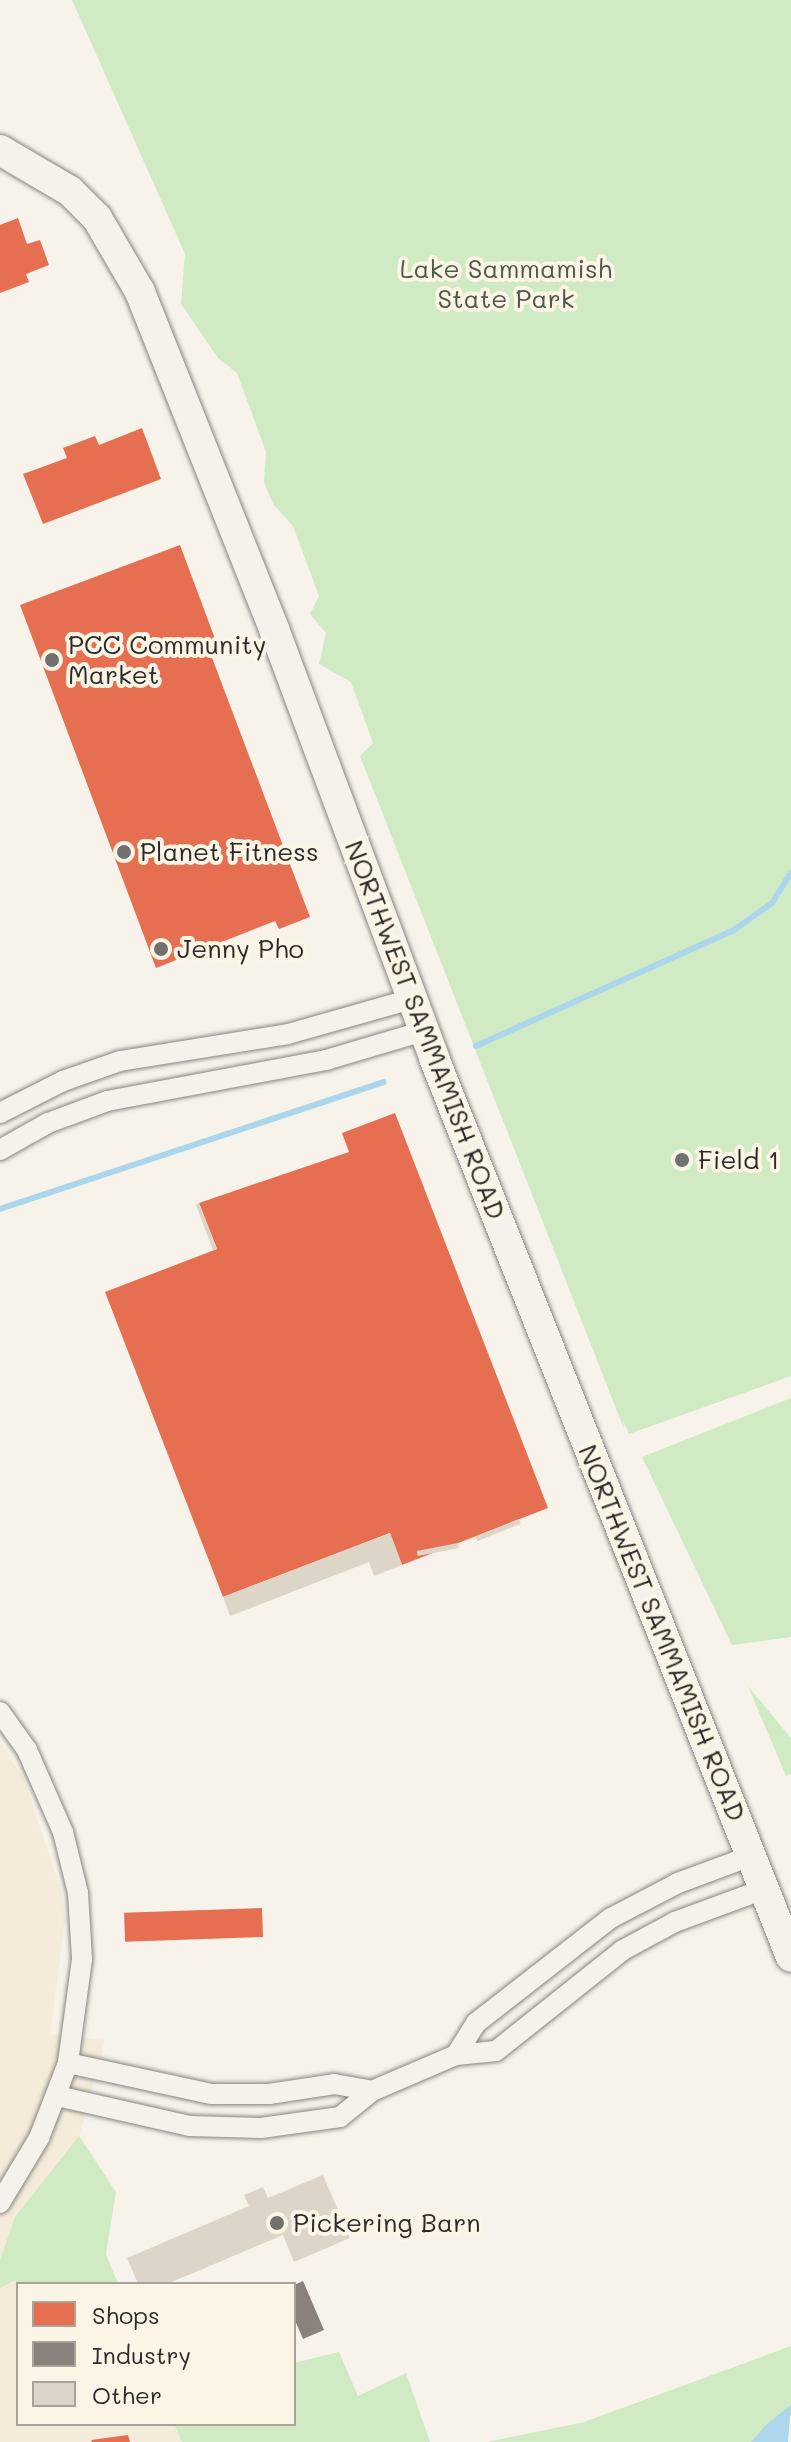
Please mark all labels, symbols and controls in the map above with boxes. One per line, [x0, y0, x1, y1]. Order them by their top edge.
park label: Lake Sammamish State Park [400, 253, 612, 314]
place label: PCC Community Market [68, 629, 266, 690]
marker: PCC Community Market [43, 651, 61, 669]
place label: Planet Fitness [140, 836, 319, 868]
street label: NORTHWEST SAMMAMISH ROAD [338, 836, 512, 1224]
marker: Planet Fitness [115, 843, 133, 861]
place label: Jenny Pho [177, 933, 304, 965]
marker: Jenny Pho [152, 940, 170, 958]
place label: Field 1 [698, 1144, 780, 1176]
marker: Field 1 [673, 1151, 691, 1169]
street label: NORTHWEST SAMMAMISH ROAD [572, 1440, 752, 1826]
place label: Pickering Barn [293, 2207, 481, 2239]
marker: Pickering Barn [268, 2214, 286, 2232]
legend [16, 2282, 296, 2426]
text: Shops [92, 2299, 160, 2330]
text: Industry [92, 2339, 191, 2370]
text: Other [92, 2379, 162, 2410]

